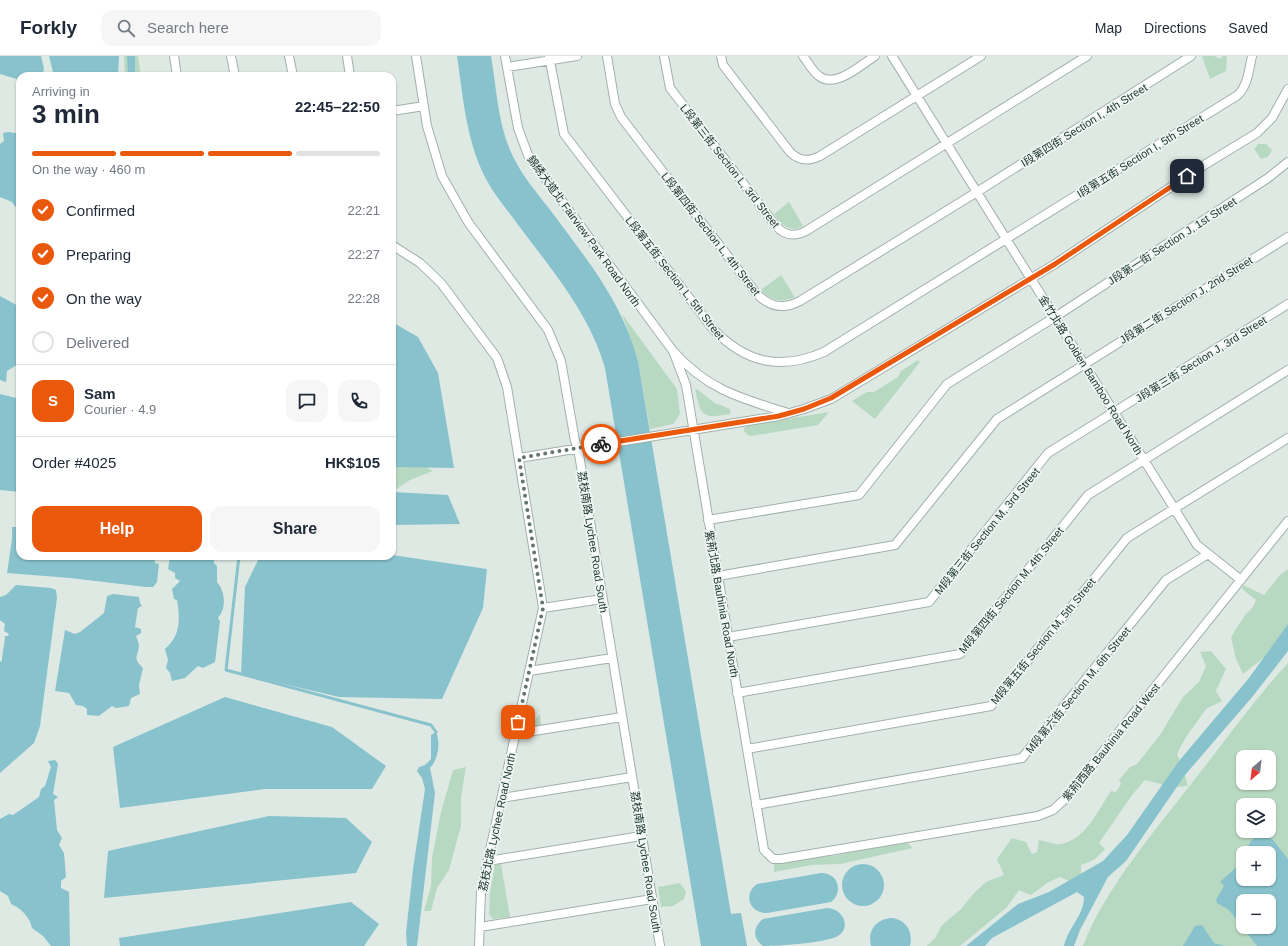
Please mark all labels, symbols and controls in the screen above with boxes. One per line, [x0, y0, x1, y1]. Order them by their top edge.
search box [101, 10, 381, 46]
text: Forkly [20, 17, 77, 38]
icon: search [115, 17, 137, 39]
text: Search here [147, 19, 229, 36]
text: Map [1095, 20, 1122, 36]
text: Directions [1144, 20, 1206, 36]
text: Saved [1228, 20, 1268, 36]
street label: I段第四街 Section I, 4th Street [1019, 81, 1149, 169]
text: Arriving in [32, 84, 90, 99]
text: 22:45–22:50 [295, 98, 380, 115]
text: 3 min [32, 99, 100, 129]
street label: L段第三街 Section L, 3rd Street [678, 102, 782, 230]
street label: I段第五街 Section I, 5th Street [1075, 112, 1205, 200]
street label: 錦綉大道北 Fairview Park Road North [525, 153, 643, 309]
pin [1170, 159, 1204, 193]
text: On the way · 460 m [32, 162, 145, 177]
icon: home [1176, 165, 1198, 187]
street label: L段第四街 Section L, 4th Street [659, 170, 763, 298]
street label: J段第一街 Section J, 1st Street [1105, 195, 1239, 287]
icon: check [32, 199, 54, 221]
text: Confirmed [66, 202, 135, 219]
text: 22:21 [347, 203, 380, 218]
street label: L段第五街 Section L, 5th Street [623, 214, 727, 342]
icon: check [32, 243, 54, 265]
text: Preparing [66, 246, 131, 263]
text: 22:27 [347, 247, 380, 262]
street label: J段第二街 Section J, 2nd Street [1117, 254, 1255, 346]
icon: check [32, 287, 54, 309]
text: On the way [66, 290, 142, 307]
text: 22:28 [347, 291, 380, 306]
street label: 金竹北路 Golden Bamboo Road North [1037, 293, 1145, 457]
street label: J段第三街 Section J, 3rd Street [1133, 314, 1269, 404]
text: Delivered [66, 334, 129, 351]
button: chat [286, 380, 328, 422]
button: phone [338, 380, 380, 422]
text: Sam [84, 385, 116, 402]
text: S [48, 392, 58, 409]
text: Courier · 4.9 [84, 402, 156, 417]
courier [581, 424, 621, 464]
icon: bike [590, 433, 612, 455]
text: Order #4025 [32, 454, 116, 471]
text: HK$105 [325, 454, 380, 471]
street label: M段第三街 Section M, 3rd Street [932, 465, 1042, 597]
street label: 荔枝南路 Lychee Road South [576, 470, 610, 614]
button: Help [32, 506, 202, 552]
button: Share [210, 506, 380, 552]
street label: M段第四街 Section M, 4th Street [956, 524, 1066, 656]
street label: 紫荊北路 Bauhinia Road North [703, 529, 741, 679]
street label: M段第五街 Section M, 5th Street [988, 575, 1098, 707]
street label: M段第六街 Section M, 6th Street [1023, 624, 1133, 756]
street label: 紫荊西路 Bauhinia Road West [1060, 681, 1162, 803]
pin [501, 705, 535, 739]
icon: bag [507, 711, 529, 733]
north arrow [1236, 750, 1276, 790]
map controls [1236, 750, 1276, 934]
street label: 荔枝北路 Lychee Road North [476, 752, 518, 892]
street label: 荔枝南路 Lychee Road South [629, 790, 663, 934]
button: layers [1236, 798, 1276, 838]
button: + [1236, 846, 1276, 886]
button: − [1236, 894, 1276, 934]

